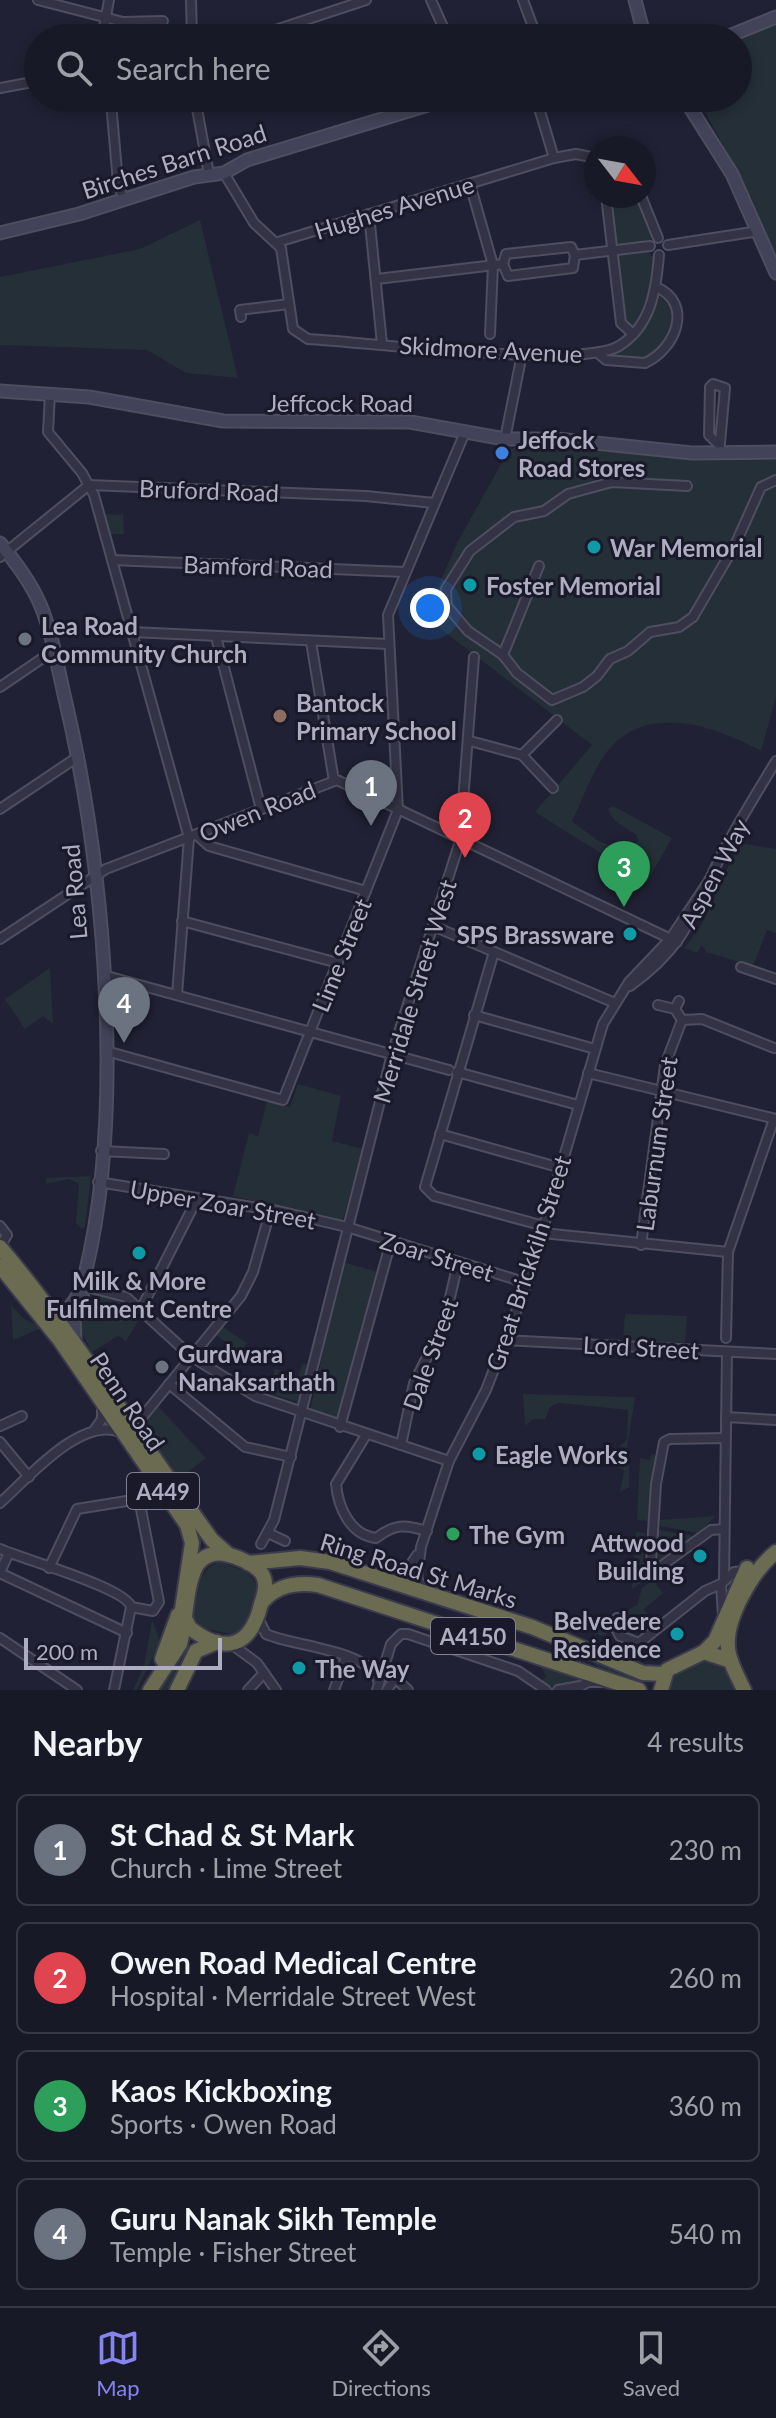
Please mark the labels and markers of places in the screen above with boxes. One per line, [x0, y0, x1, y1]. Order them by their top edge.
place label: Jeffock Road Stores [518, 425, 645, 482]
marker: Jeffock Road Stores [493, 444, 511, 462]
place label: War Memorial [610, 533, 762, 562]
marker: War Memorial [585, 538, 603, 556]
place label: Foster Memorial [486, 571, 661, 600]
marker: Foster Memorial [461, 576, 479, 594]
place label: Lea Road Community Church [41, 611, 247, 668]
marker: Lea Road Community Church [16, 630, 34, 648]
place label: Bantock Primary School [296, 688, 457, 745]
marker: Bantock Primary School [271, 707, 289, 725]
pin: 1 [345, 760, 397, 826]
pin: 2 [439, 792, 491, 858]
pin: 3 [598, 841, 650, 907]
place label: SPS Brassware [457, 920, 614, 949]
marker: SPS Brassware [621, 925, 639, 943]
pin: 4 [98, 977, 150, 1043]
marker: Milk & More Fulfilment Centre [130, 1244, 148, 1262]
place label: Milk & More Fulfilment Centre [46, 1266, 232, 1323]
place label: Gurdwara Nanaksarthath [178, 1339, 336, 1396]
marker: Gurdwara Nanaksarthath [153, 1358, 171, 1376]
place label: Eagle Works [495, 1440, 628, 1469]
marker: Eagle Works [470, 1445, 488, 1463]
place label: The Gym [469, 1520, 565, 1549]
marker: The Gym [444, 1525, 462, 1543]
place label: Attwood Building [590, 1528, 684, 1585]
marker: Attwood Building [691, 1547, 709, 1565]
place label: Belvedere Residence [553, 1606, 661, 1663]
marker: Belvedere Residence [668, 1625, 686, 1643]
place label: The Way [315, 1654, 410, 1683]
marker: The Way [290, 1659, 308, 1677]

